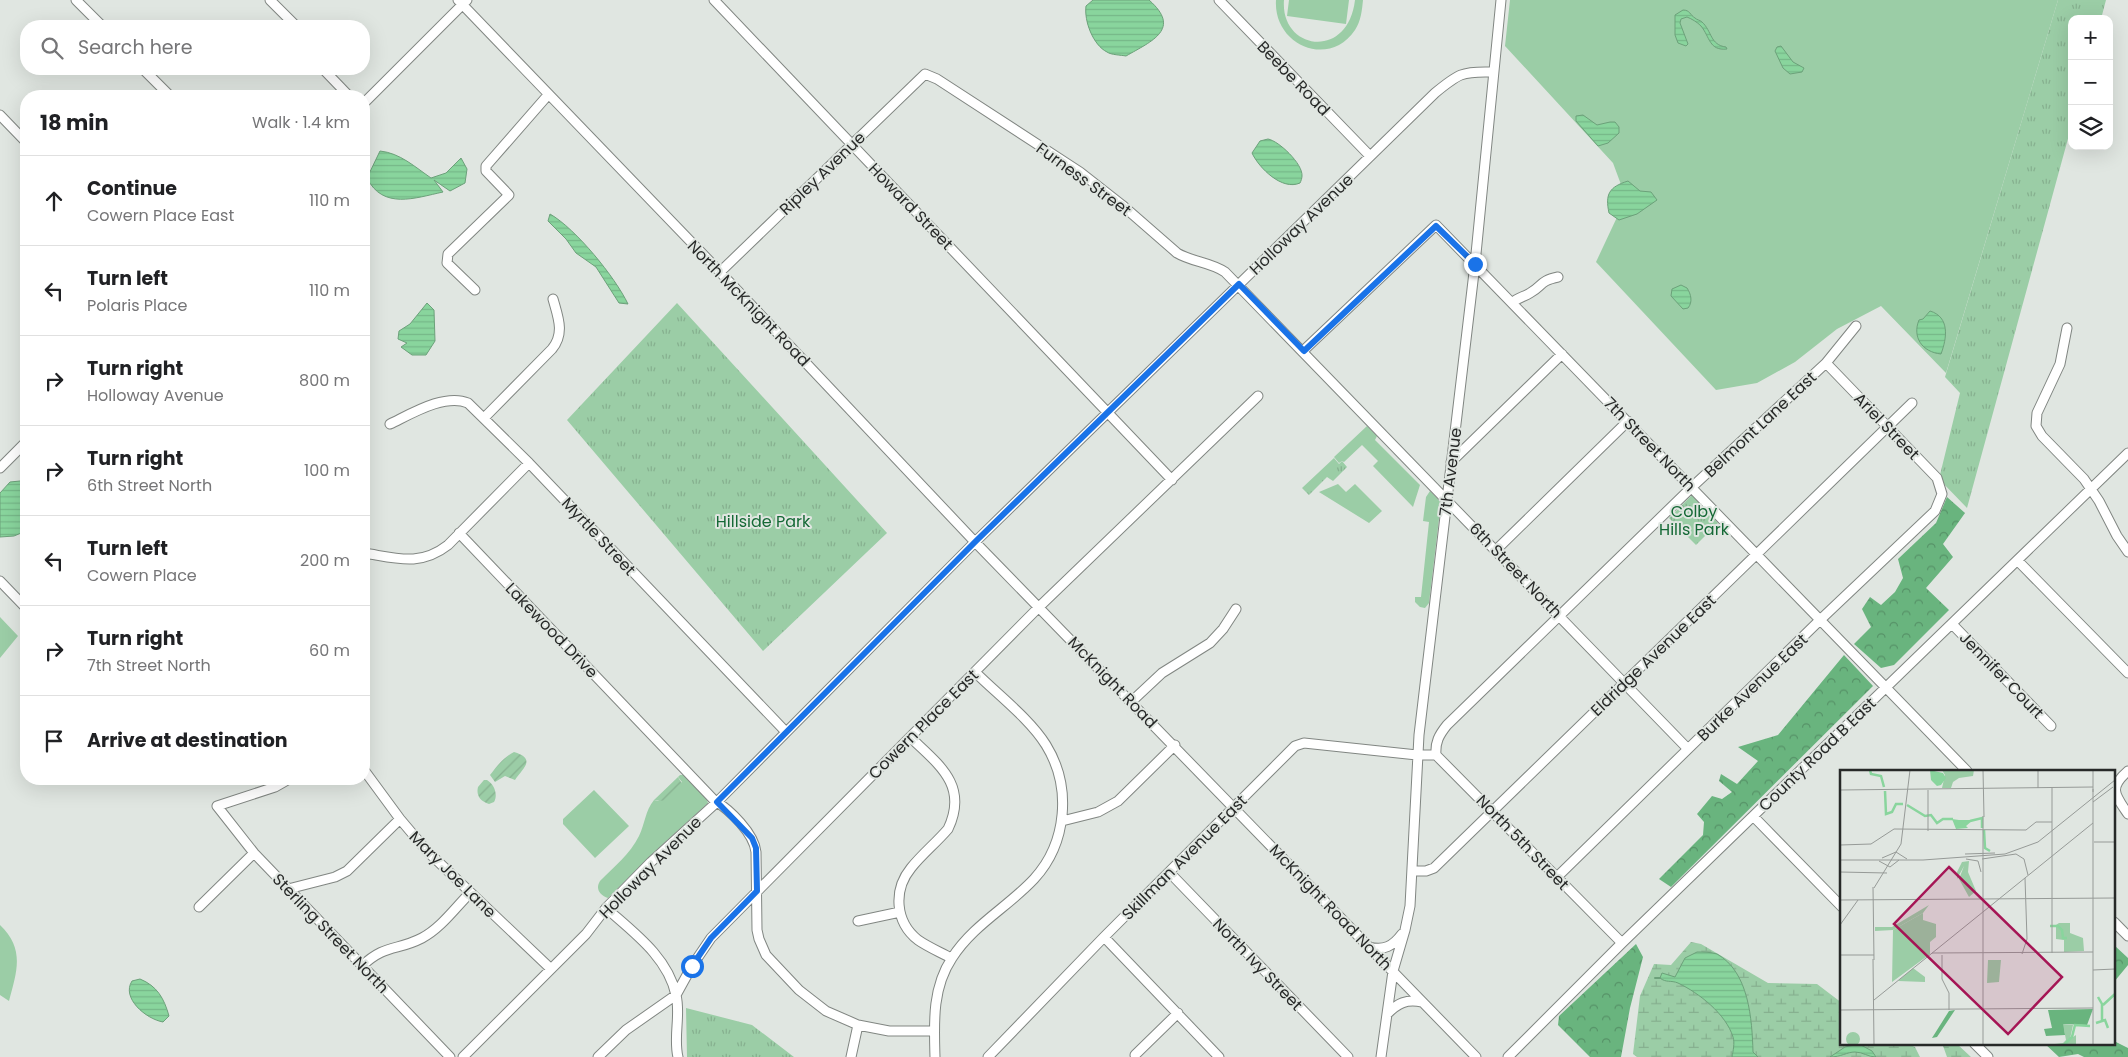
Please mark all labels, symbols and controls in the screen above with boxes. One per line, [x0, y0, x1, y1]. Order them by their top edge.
map controls [2068, 15, 2113, 150]
button: + [2068, 15, 2113, 60]
search box [20, 20, 370, 75]
icon: search [38, 34, 66, 62]
text: Search here [78, 34, 192, 61]
street label: Beebe Road [1252, 36, 1335, 121]
button: − [2068, 60, 2113, 105]
button: layers [2068, 105, 2113, 150]
text: 18 min [40, 108, 109, 137]
text: Walk · 1.4 km [252, 111, 350, 134]
street label: Ripley Avenue [774, 126, 871, 220]
street label: Furness Street [1032, 137, 1136, 222]
street label: Howard Street [863, 158, 958, 255]
street label: Holloway Avenue [1244, 169, 1359, 280]
text: Continue [87, 175, 177, 202]
icon: ahead [40, 187, 68, 215]
text: 110 m [309, 189, 350, 212]
text: Cowern Place East [87, 204, 234, 227]
street label: North McKnight Road [682, 235, 815, 372]
route end [1464, 253, 1487, 276]
text: Turn left [87, 265, 168, 292]
icon: left [40, 277, 68, 305]
text: 110 m [309, 279, 350, 302]
text: Polaris Place [87, 294, 187, 317]
text: Turn right [87, 355, 183, 382]
street label: Belmont Lane East [1699, 366, 1822, 483]
icon: right [40, 367, 68, 395]
text: 800 m [299, 369, 350, 392]
text: Holloway Avenue [87, 384, 224, 407]
street label: Ariel Street [1849, 388, 1925, 465]
street label: 7th Street North [1598, 392, 1701, 497]
street label: 7th Avenue [1434, 426, 1467, 518]
text: Turn right [87, 445, 183, 472]
icon: right [40, 457, 68, 485]
text: 100 m [304, 459, 350, 482]
text: 6th Street North [87, 474, 212, 497]
street label: Myrtle Street [556, 492, 641, 581]
park label: Colby Hills Park [1659, 500, 1730, 541]
park label: Hillside Park [716, 510, 811, 533]
street label: 6th Street North [1464, 517, 1567, 623]
text: Turn left [87, 535, 168, 562]
icon: left [40, 547, 68, 575]
text: 200 m [300, 549, 350, 572]
text: Cowern Place [87, 564, 197, 587]
street label: Lakewood Drive [500, 578, 603, 683]
street label: Eldridge Avenue East [1586, 589, 1721, 721]
text: Turn right [87, 625, 183, 652]
street label: Jennifer Court [1954, 627, 2049, 724]
street label: Burke Avenue East [1692, 628, 1813, 746]
street label: McKnight Road [1063, 631, 1163, 734]
icon: right [40, 637, 68, 665]
text: 60 m [309, 639, 350, 662]
text: 7th Street North [87, 654, 211, 677]
street label: Cowern Place East [863, 664, 984, 785]
street label: County Road B East [1753, 692, 1881, 817]
icon: arrive [40, 727, 68, 755]
text: Arrive at destination [87, 727, 288, 754]
inset map [1840, 770, 2116, 1044]
street label: Skillman Avenue East [1117, 789, 1252, 925]
street label: North 5th Street [1471, 789, 1574, 895]
street label: Holloway Avenue [594, 811, 707, 924]
street label: Mary Joe Lane [404, 826, 501, 923]
street label: McKnight Road North [1264, 839, 1397, 976]
street label: Sterling Street North [267, 868, 394, 999]
street label: North Ivy Street [1207, 913, 1308, 1016]
route start [681, 955, 704, 978]

